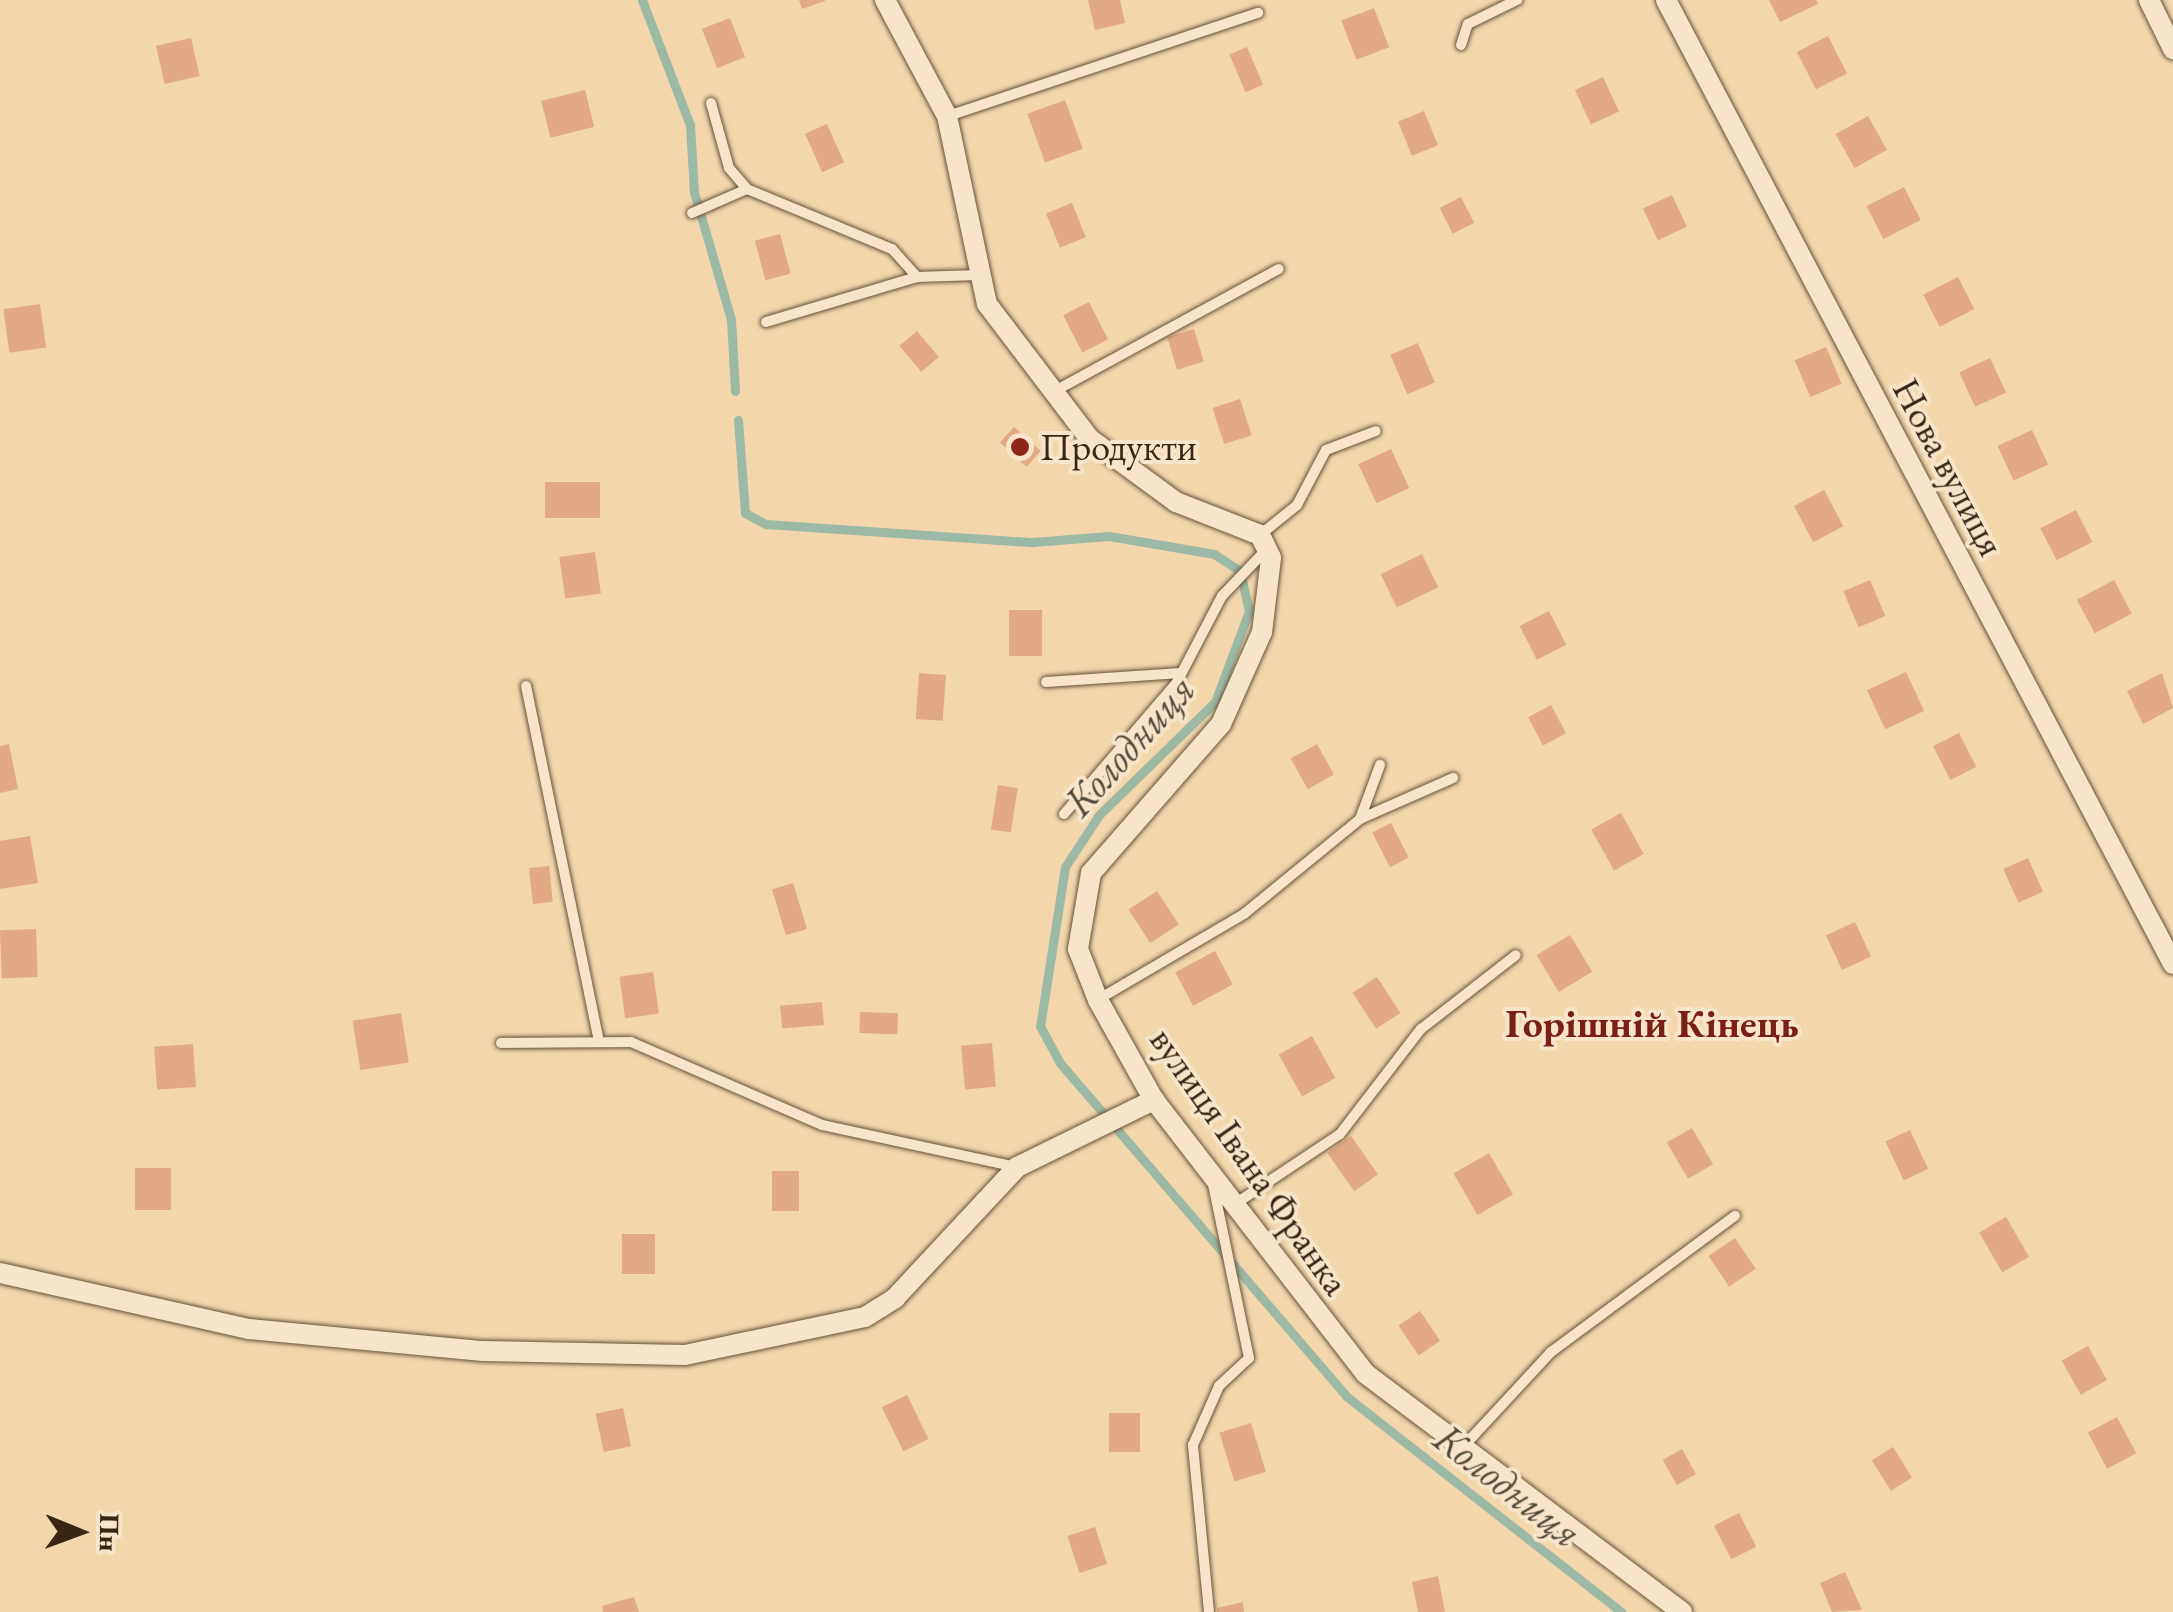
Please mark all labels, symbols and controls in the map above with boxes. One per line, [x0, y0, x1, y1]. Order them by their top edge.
street label: Нова вулиця [1883, 370, 2015, 564]
place label: Продукти [1040, 424, 1197, 470]
marker: Продукти [1009, 436, 1031, 458]
water label: Колодниця [1054, 665, 1204, 825]
district label: Горішній Кінець [1505, 999, 1799, 1047]
street label: вулиця Івана Франка [1141, 1018, 1359, 1304]
water label: Колодниця [1425, 1413, 1591, 1557]
north arrow [30, 1482, 130, 1582]
text: Пн [92, 1513, 128, 1552]

